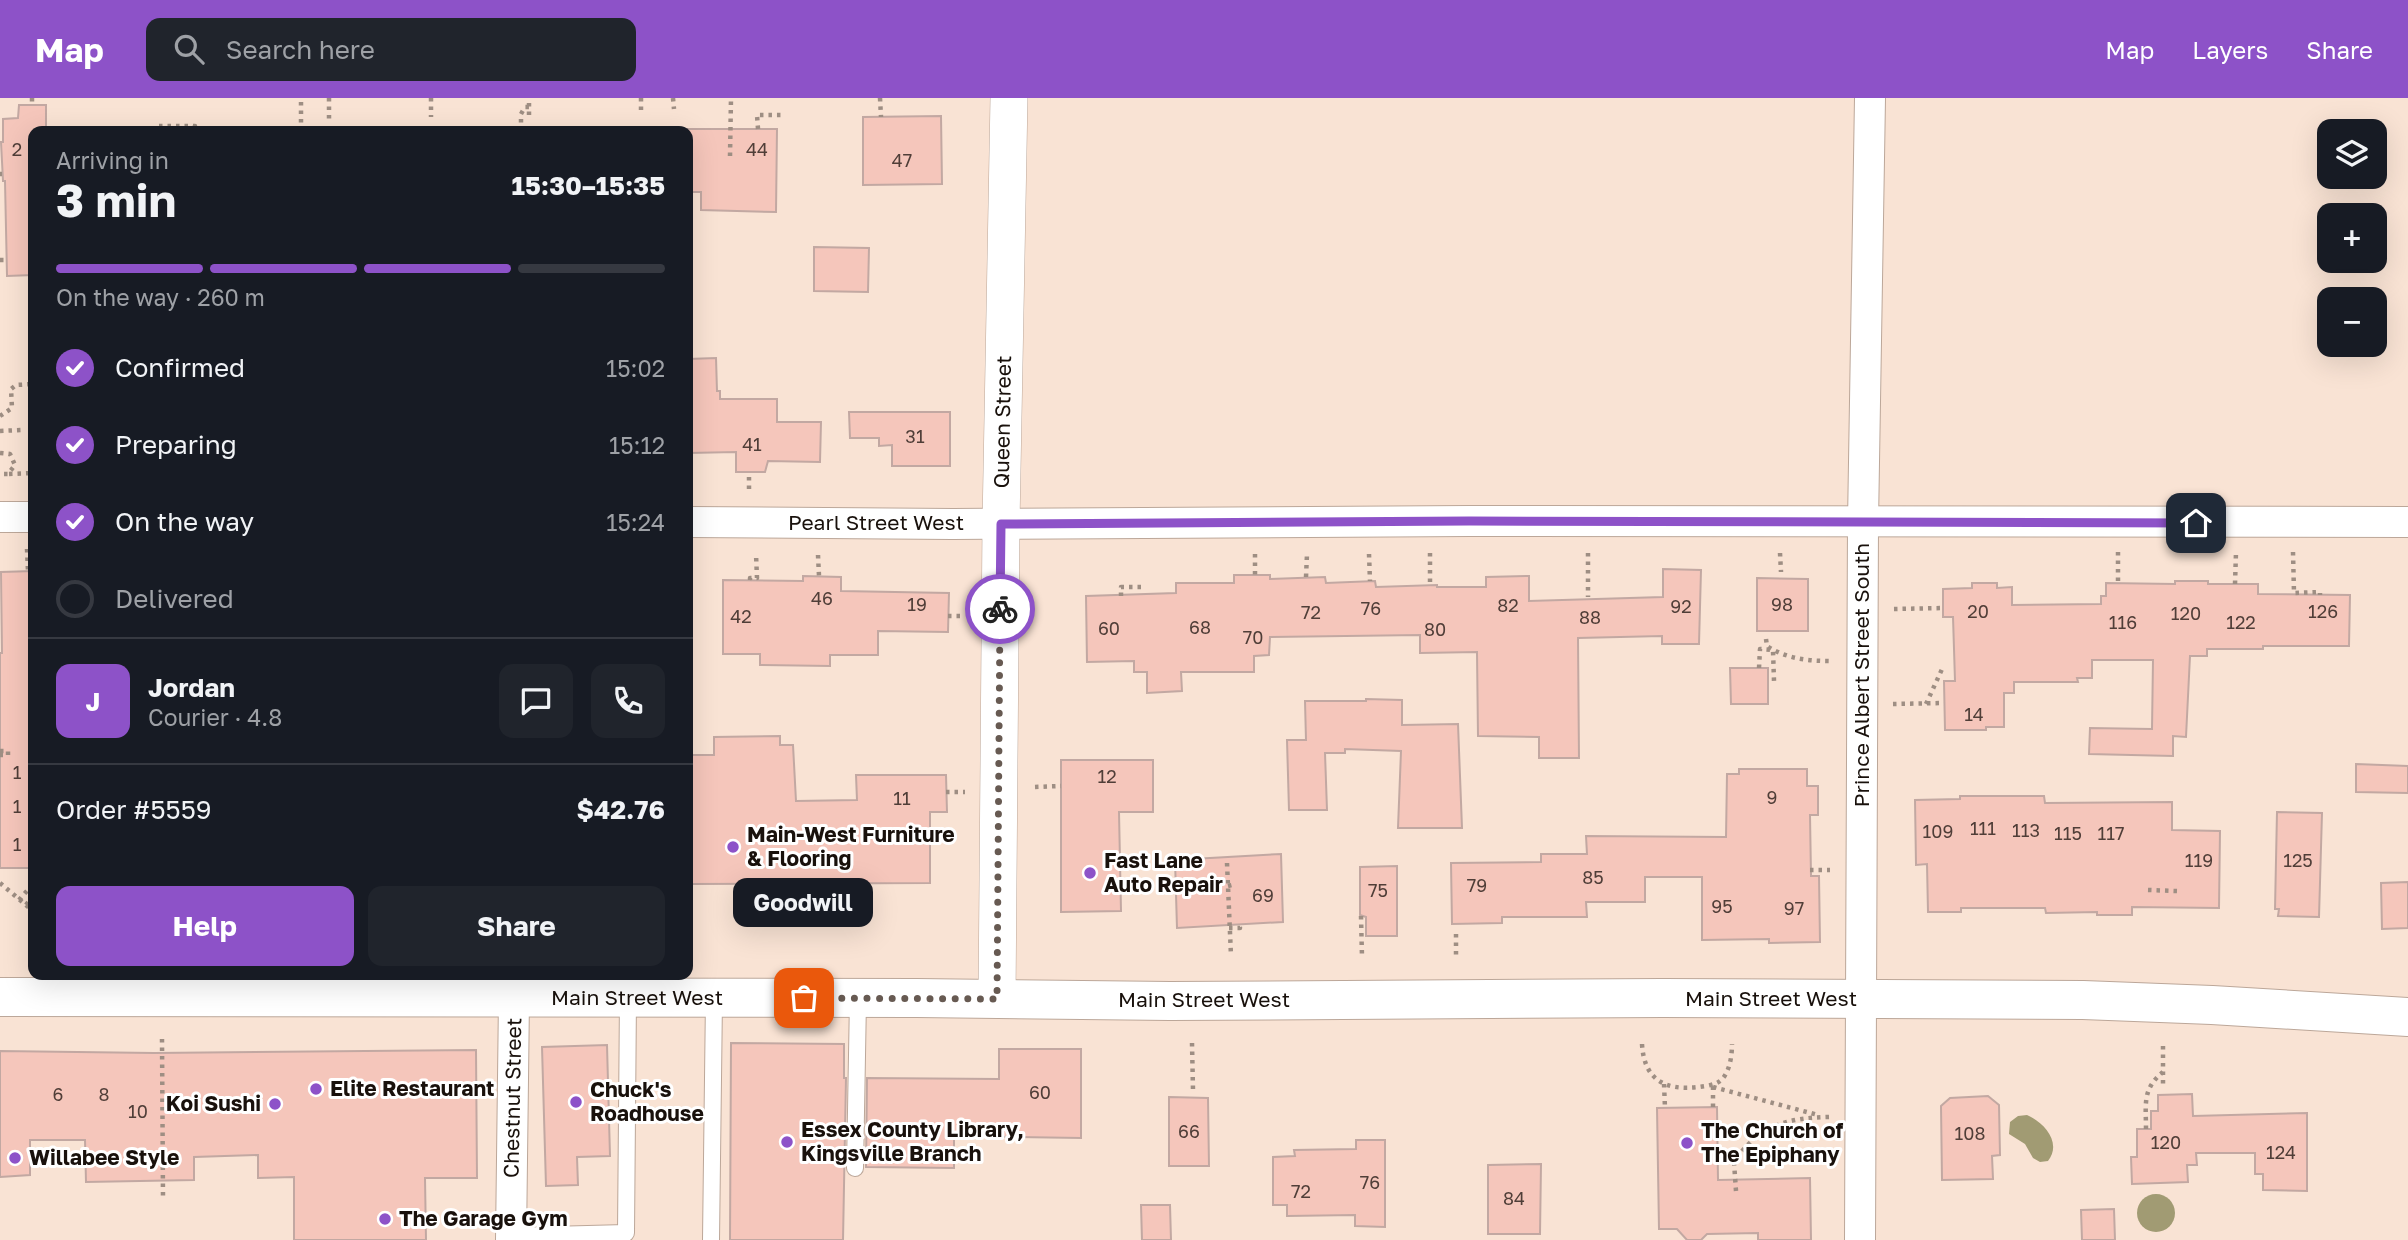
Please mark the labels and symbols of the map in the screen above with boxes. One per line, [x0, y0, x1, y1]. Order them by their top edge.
house number: 2 [12, 138, 22, 160]
house number: 44 [746, 138, 768, 160]
house number: 47 [892, 149, 912, 171]
street label: Queen Street [988, 355, 1016, 489]
house number: 31 [905, 425, 925, 447]
house number: 41 [742, 433, 762, 455]
pin [2166, 493, 2226, 553]
street label: Pearl Street West [788, 509, 964, 535]
street label: Prince Albert Street South [1848, 543, 1874, 807]
courier [965, 574, 1035, 644]
house number: 46 [811, 587, 833, 609]
house number: 19 [907, 593, 927, 615]
house number: 98 [1771, 593, 1793, 615]
house number: 82 [1497, 594, 1519, 616]
house number: 92 [1670, 595, 1692, 617]
house number: 76 [1361, 597, 1381, 619]
house number: 20 [1967, 600, 1989, 622]
house number: 126 [2308, 600, 2338, 622]
house number: 72 [1301, 601, 1321, 623]
house number: 120 [2171, 602, 2201, 624]
house number: 42 [730, 605, 752, 627]
house number: 88 [1579, 606, 1601, 628]
house number: 116 [2109, 611, 2137, 633]
house number: 122 [2226, 611, 2256, 633]
house number: 68 [1189, 616, 1211, 638]
house number: 60 [1098, 617, 1120, 639]
house number: 80 [1424, 618, 1446, 640]
house number: 70 [1243, 626, 1263, 648]
house number: 14 [1964, 703, 1984, 725]
house number: 1 [13, 761, 22, 783]
house number: 12 [1097, 765, 1117, 787]
house number: 9 [1767, 786, 1777, 808]
house number: 11 [893, 787, 911, 809]
house number: 1 [13, 795, 22, 817]
house number: 111 [1970, 817, 1996, 839]
house number: 113 [2012, 819, 2040, 841]
house number: 109 [1923, 820, 1953, 842]
place label: Main-West Furniture & Flooring [747, 821, 955, 871]
house number: 115 [2054, 822, 2082, 844]
house number: 117 [2098, 822, 2125, 844]
house number: 1 [13, 833, 22, 855]
marker: Main-West Furniture & Flooring [725, 839, 741, 855]
place label: Fast Lane Auto Repair [1104, 847, 1223, 897]
house number: 119 [2185, 849, 2213, 871]
house number: 125 [2283, 849, 2313, 871]
marker: Fast Lane Auto Repair [1082, 865, 1098, 881]
house number: 85 [1582, 866, 1604, 888]
house number: 79 [1467, 874, 1487, 896]
callout: Goodwill [734, 879, 874, 928]
house number: 75 [1368, 879, 1388, 901]
house number: 69 [1252, 884, 1274, 906]
house number: 95 [1711, 895, 1733, 917]
house number: 97 [1784, 897, 1804, 919]
pin [774, 968, 834, 1028]
street label: Main Street West [551, 984, 723, 1010]
street label: Main Street West [1685, 985, 1857, 1011]
street label: Main Street West [1118, 986, 1290, 1012]
street label: Chestnut Street [498, 1018, 526, 1178]
place label: Elite Restaurant [330, 1075, 495, 1101]
place label: Chuck's Roadhouse [590, 1076, 704, 1126]
marker: Elite Restaurant [308, 1081, 324, 1097]
house number: 60 [1029, 1081, 1051, 1103]
house number: 6 [53, 1083, 63, 1105]
house number: 8 [99, 1083, 109, 1105]
place label: Koi Sushi [166, 1090, 261, 1116]
marker: Chuck's Roadhouse [568, 1094, 584, 1110]
marker: Koi Sushi [267, 1096, 283, 1112]
house number: 10 [128, 1100, 148, 1122]
place label: Essex County Library, Kingsville Branch [801, 1116, 1024, 1166]
place label: The Church of The Epiphany [1701, 1117, 1844, 1167]
house number: 66 [1178, 1120, 1200, 1142]
house number: 108 [1955, 1122, 1985, 1144]
house number: 120 [2151, 1131, 2181, 1153]
marker: Essex County Library, Kingsville Branch [779, 1134, 795, 1150]
marker: The Church of The Epiphany [1679, 1135, 1695, 1151]
house number: 124 [2266, 1141, 2296, 1163]
place label: Willabee Style [29, 1144, 179, 1170]
marker: Willabee Style [7, 1150, 23, 1166]
house number: 76 [1360, 1171, 1380, 1193]
house number: 72 [1291, 1180, 1311, 1202]
house number: 84 [1503, 1187, 1525, 1209]
place label: The Garage Gym [399, 1205, 568, 1231]
marker: The Garage Gym [377, 1211, 393, 1227]

